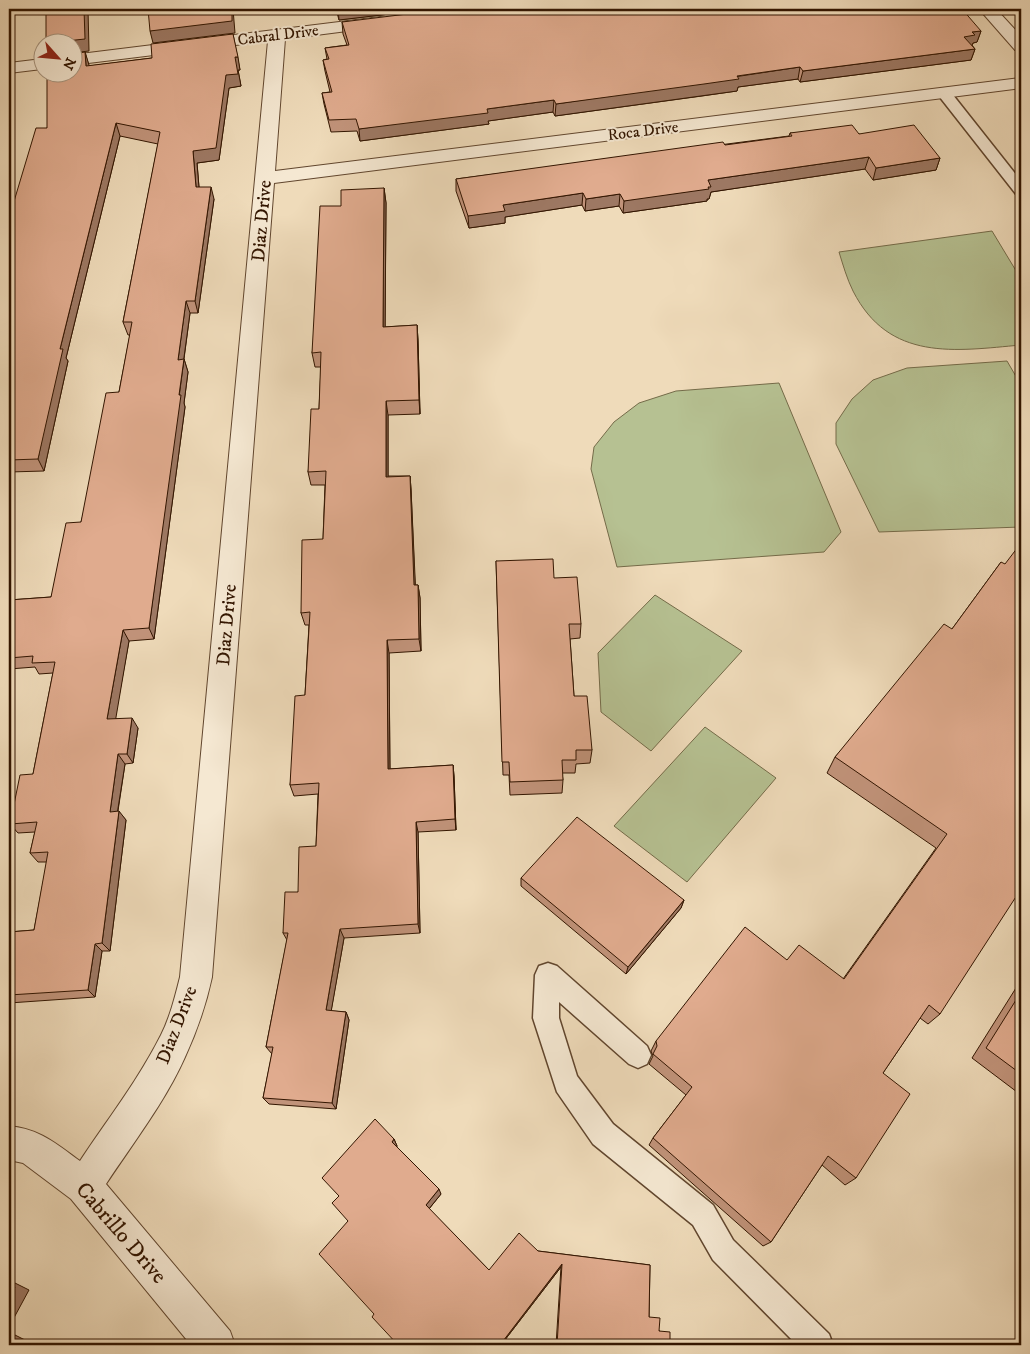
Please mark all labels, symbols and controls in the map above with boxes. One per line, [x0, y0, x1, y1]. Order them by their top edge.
street label: Cabral Drive [236, 20, 320, 50]
north arrow [32, 32, 82, 82]
text: N [58, 54, 79, 73]
street label: Roca Drive [606, 117, 680, 145]
street label: Diaz Drive [247, 179, 277, 263]
street label: Diaz Drive [212, 583, 242, 667]
street label: Diaz Drive [152, 983, 202, 1067]
street label: Cabrillo Drive [70, 1177, 172, 1289]

